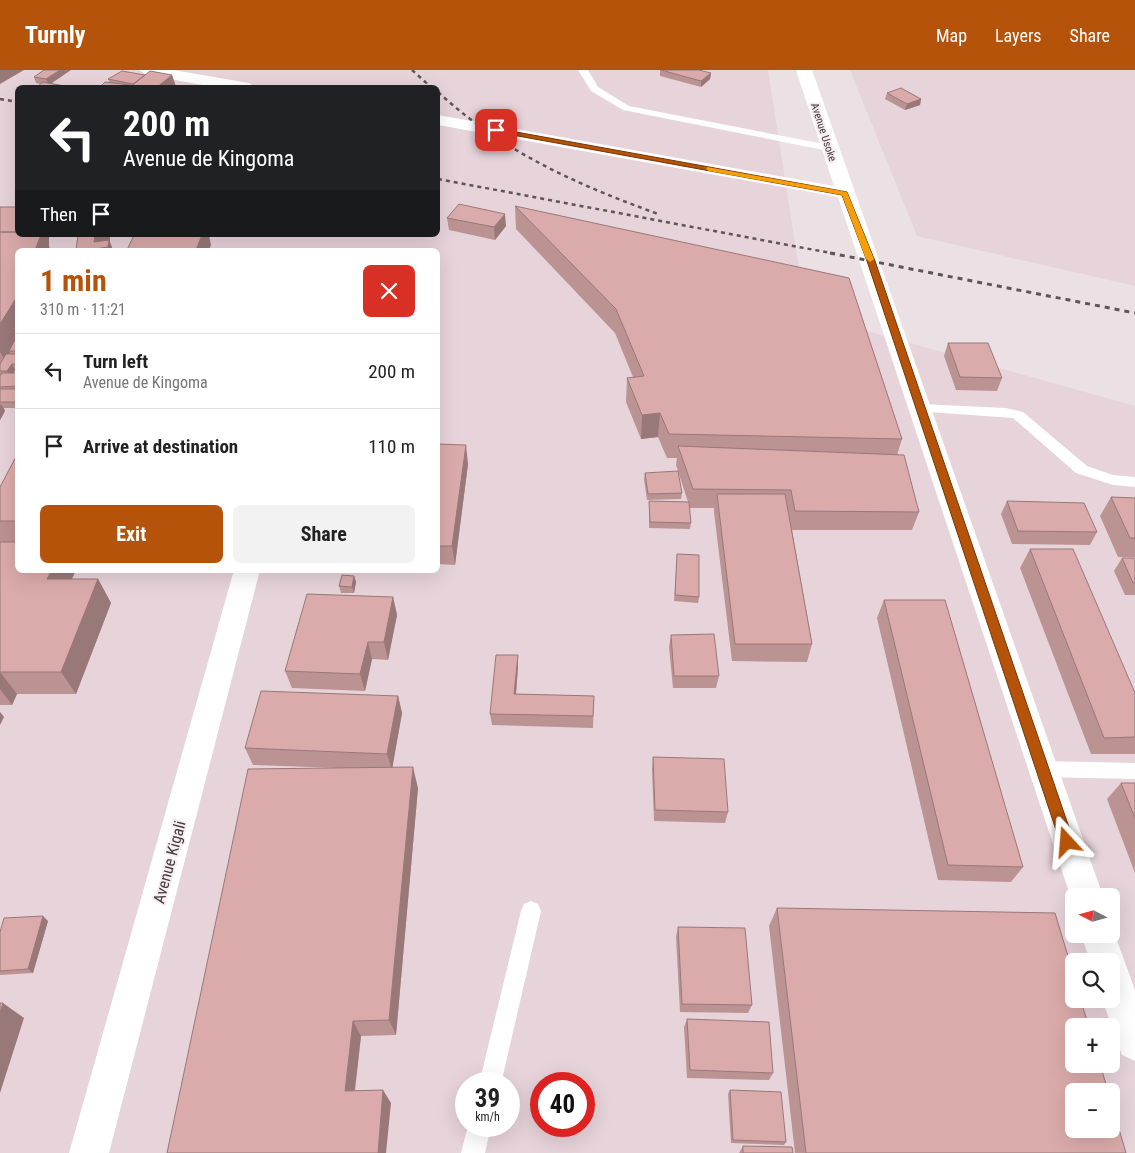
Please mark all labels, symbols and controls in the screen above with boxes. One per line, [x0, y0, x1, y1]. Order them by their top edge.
text: Turnly [25, 21, 86, 49]
text: Map [936, 25, 967, 46]
text: Layers [995, 25, 1042, 46]
text: Share [1070, 25, 1110, 46]
street label: Avenue Usoke [808, 101, 839, 163]
text: 200 m [123, 104, 210, 145]
icon: left [40, 105, 105, 170]
pin [475, 109, 517, 151]
icon: arrive [482, 116, 510, 144]
text: Avenue de Kingoma [123, 146, 294, 171]
icon: arrive [87, 200, 115, 228]
text: Then [40, 203, 77, 226]
text: 1 min [40, 263, 107, 298]
button: close [363, 265, 415, 317]
text: 310 m · 11:21 [40, 300, 126, 319]
text: Turn left [83, 350, 148, 373]
icon: left [40, 357, 68, 385]
text: 200 m [368, 360, 415, 383]
text: Avenue de Kingoma [83, 373, 208, 392]
icon: arrive [40, 432, 68, 460]
text: Arrive at destination [83, 435, 238, 458]
text: 110 m [368, 435, 415, 458]
button: Exit [40, 505, 223, 563]
button: Share [233, 505, 415, 563]
position arrow [1040, 815, 1092, 867]
street label: Avenue Kigali [149, 819, 190, 906]
north arrow [1065, 888, 1120, 942]
map controls [1065, 888, 1120, 1138]
button: search [1065, 953, 1120, 1008]
button: + [1065, 1018, 1120, 1073]
speed limit sign: 40 [530, 1072, 595, 1137]
button: − [1065, 1083, 1120, 1138]
text: 39 [475, 1084, 500, 1113]
text: km/h [475, 1110, 500, 1124]

